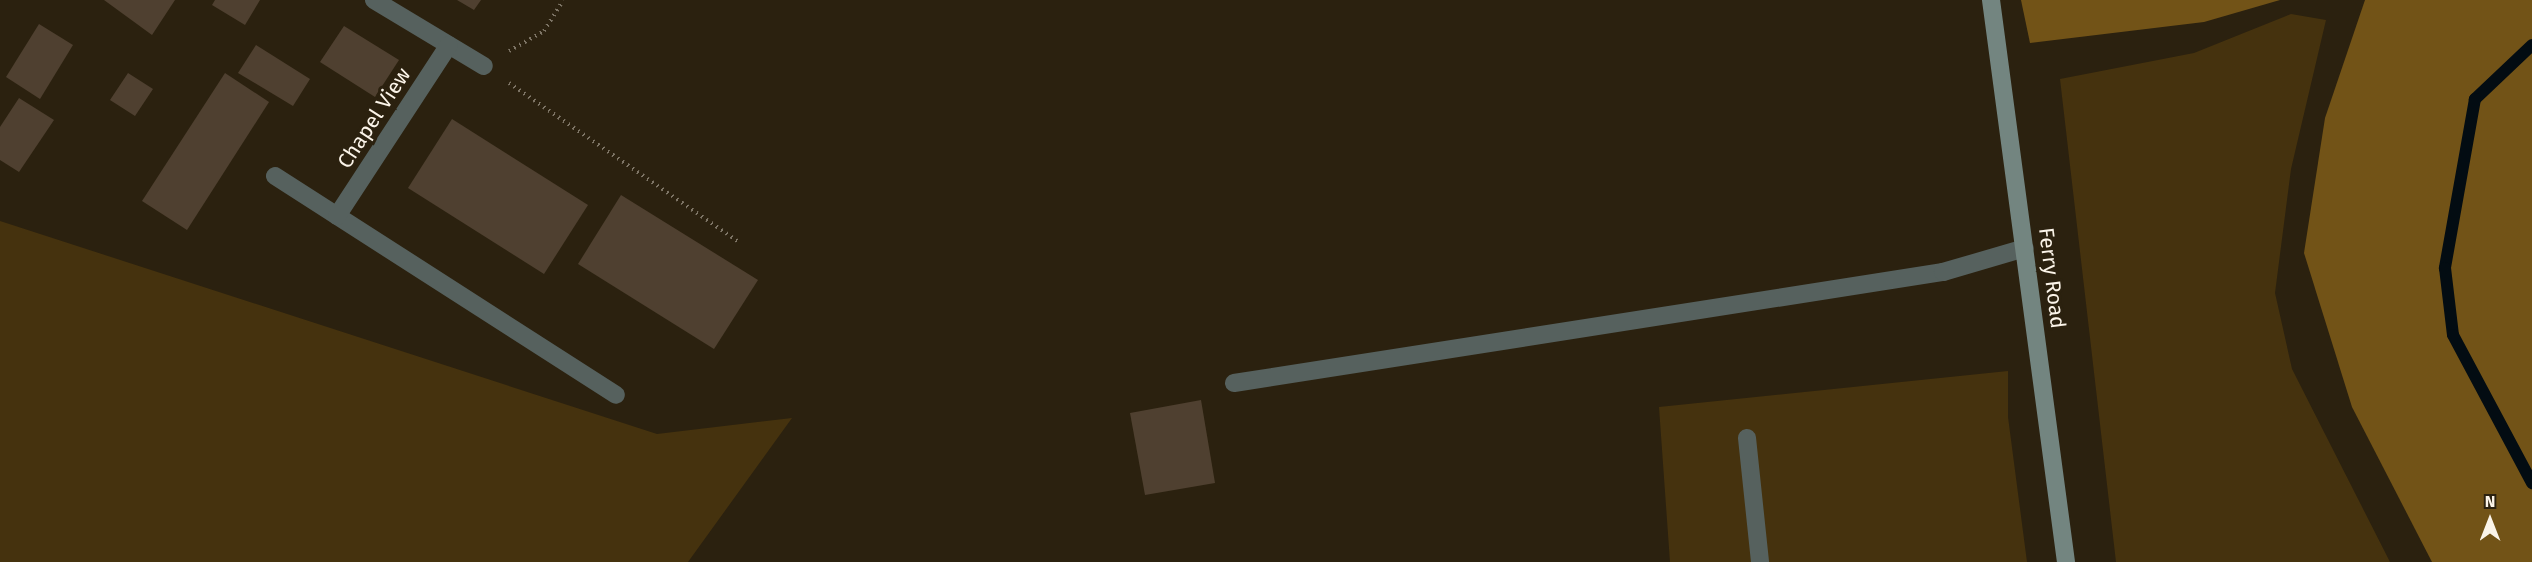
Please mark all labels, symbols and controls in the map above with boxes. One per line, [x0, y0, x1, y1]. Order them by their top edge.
street label: Chapel View [332, 63, 416, 173]
street label: Ferry Road [2033, 226, 2071, 330]
north arrow [2460, 490, 2520, 550]
text: N [2485, 492, 2495, 511]

